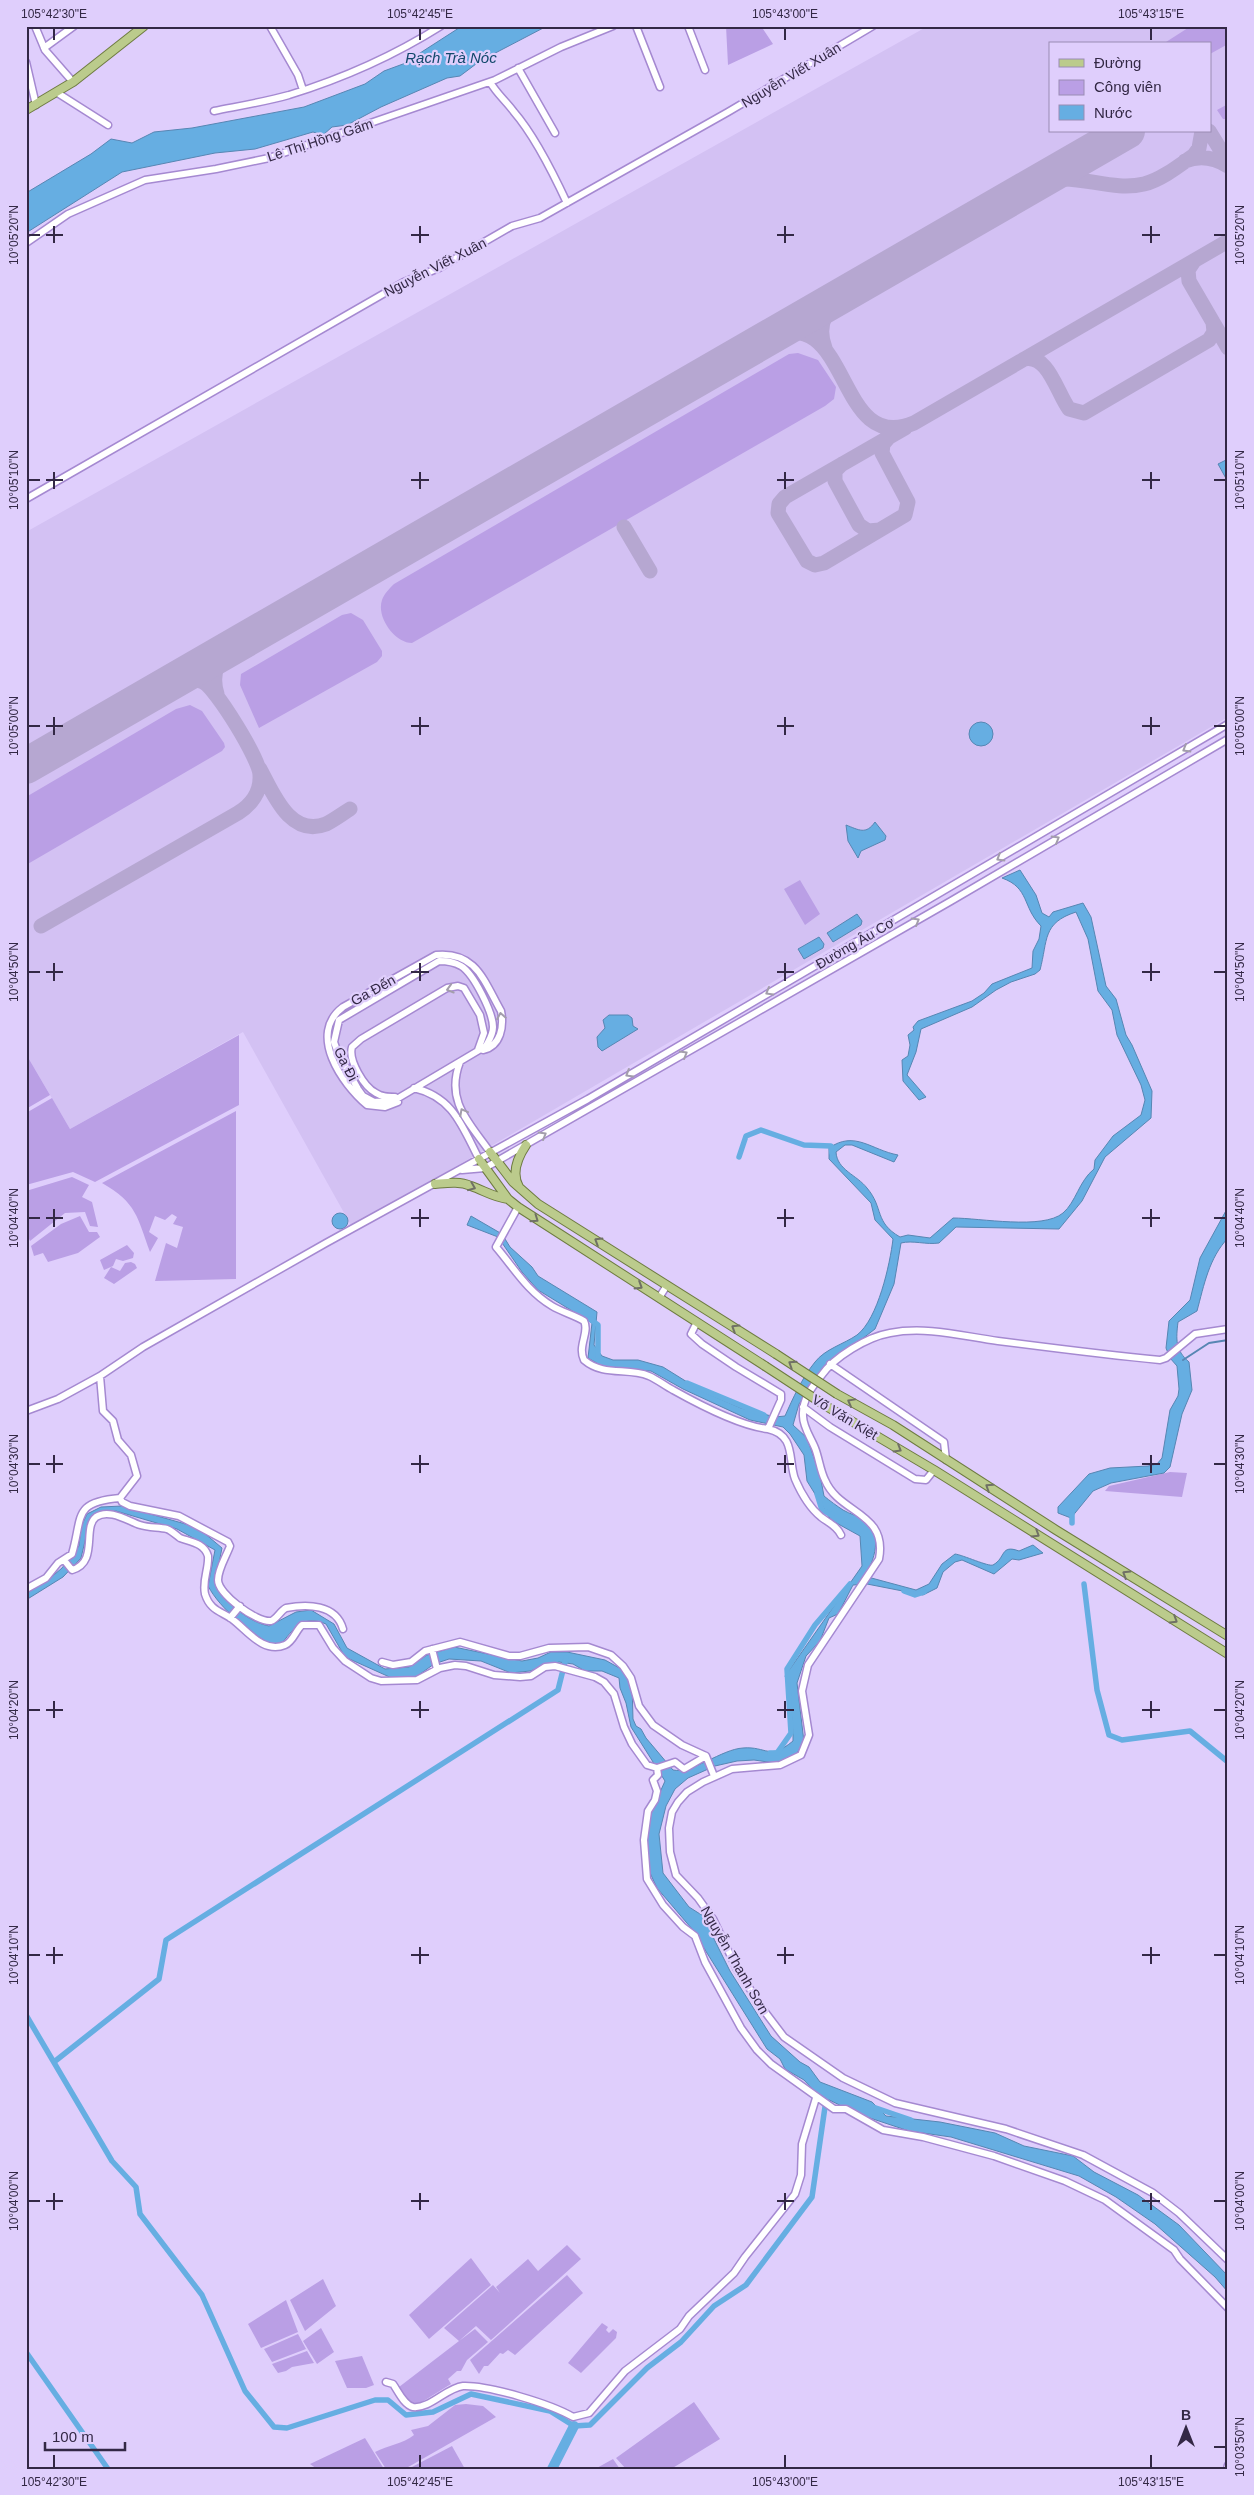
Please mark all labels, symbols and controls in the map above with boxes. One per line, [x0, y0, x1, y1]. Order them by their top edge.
text: 105°42'30"E [21, 7, 87, 21]
text: 105°42'45"E [387, 7, 453, 21]
text: 105°43'00"E [752, 7, 818, 21]
text: 105°43'15"E [1118, 7, 1184, 21]
street label: Nguyễn Viết Xuân [739, 39, 843, 111]
legend [1049, 42, 1212, 132]
water label: Rạch Trà Nóc [405, 49, 497, 66]
text: Đường [1094, 54, 1141, 71]
text: Công viên [1094, 78, 1162, 95]
text: Nước [1094, 104, 1133, 121]
street label: Lê Thị Hồng Gấm [265, 115, 375, 165]
text: 10°05'20"N [7, 205, 21, 265]
text: 10°05'20"N [1233, 205, 1247, 265]
street label: Nguyễn Viết Xuân [381, 234, 489, 300]
text: 10°05'10"N [7, 450, 21, 510]
text: 10°05'10"N [1233, 450, 1247, 510]
text: 10°05'00"N [7, 696, 21, 756]
text: 10°05'00"N [1233, 696, 1247, 756]
one-way arrow [1182, 742, 1191, 752]
one-way arrow [1051, 836, 1060, 846]
one-way arrow [997, 851, 1006, 861]
street label: Đường Âu Cơ [813, 914, 897, 972]
one-way arrow [911, 917, 920, 927]
text: 10°04'50"N [7, 942, 21, 1002]
text: 10°04'50"N [1233, 942, 1247, 1002]
street label: Ga Đến [348, 971, 398, 1009]
one-way arrow [447, 983, 455, 993]
one-way arrow [766, 986, 775, 996]
one-way arrow [496, 1012, 506, 1021]
street label: Ga Đi [331, 1044, 361, 1084]
one-way arrow [678, 1050, 687, 1060]
one-way arrow [625, 1068, 634, 1078]
one-way arrow [459, 1108, 469, 1117]
one-way arrow [537, 1131, 546, 1141]
one-way arrow [468, 1182, 476, 1192]
text: 10°04'40"N [7, 1188, 21, 1248]
text: 10°04'40"N [1233, 1188, 1247, 1248]
one-way arrow [530, 1213, 539, 1222]
one-way arrow [594, 1237, 603, 1247]
one-way arrow [634, 1279, 643, 1289]
one-way arrow [731, 1325, 740, 1334]
one-way arrow [788, 1361, 797, 1371]
street label: Võ Văn Kiệt [809, 1391, 881, 1443]
one-way arrow [847, 1398, 856, 1408]
text: 10°04'30"N [7, 1434, 21, 1494]
text: 10°04'30"N [1233, 1434, 1247, 1494]
one-way arrow [892, 1442, 901, 1452]
one-way arrow [985, 1484, 995, 1493]
one-way arrow [1030, 1528, 1040, 1537]
one-way arrow [1123, 1571, 1132, 1580]
one-way arrow [1168, 1614, 1177, 1624]
text: 10°04'20"N [7, 1680, 21, 1740]
text: 10°04'20"N [1233, 1680, 1247, 1740]
street label: Nguyễn Thanh Sơn [698, 1903, 772, 2017]
text: 10°04'10"N [7, 1925, 21, 1985]
text: 10°04'10"N [1233, 1925, 1247, 1985]
text: 10°04'00"N [7, 2171, 21, 2231]
text: 10°04'00"N [1233, 2171, 1247, 2231]
north arrow [1162, 2402, 1212, 2452]
text: B [1181, 2407, 1191, 2423]
text: 10°03'50"N [1233, 2417, 1247, 2477]
scale bar [45, 2420, 125, 2452]
text: 100 m [52, 2428, 94, 2445]
text: 105°42'30"E [21, 2475, 87, 2489]
text: 105°42'45"E [387, 2475, 453, 2489]
text: 105°43'00"E [752, 2475, 818, 2489]
text: 105°43'15"E [1118, 2475, 1184, 2489]

